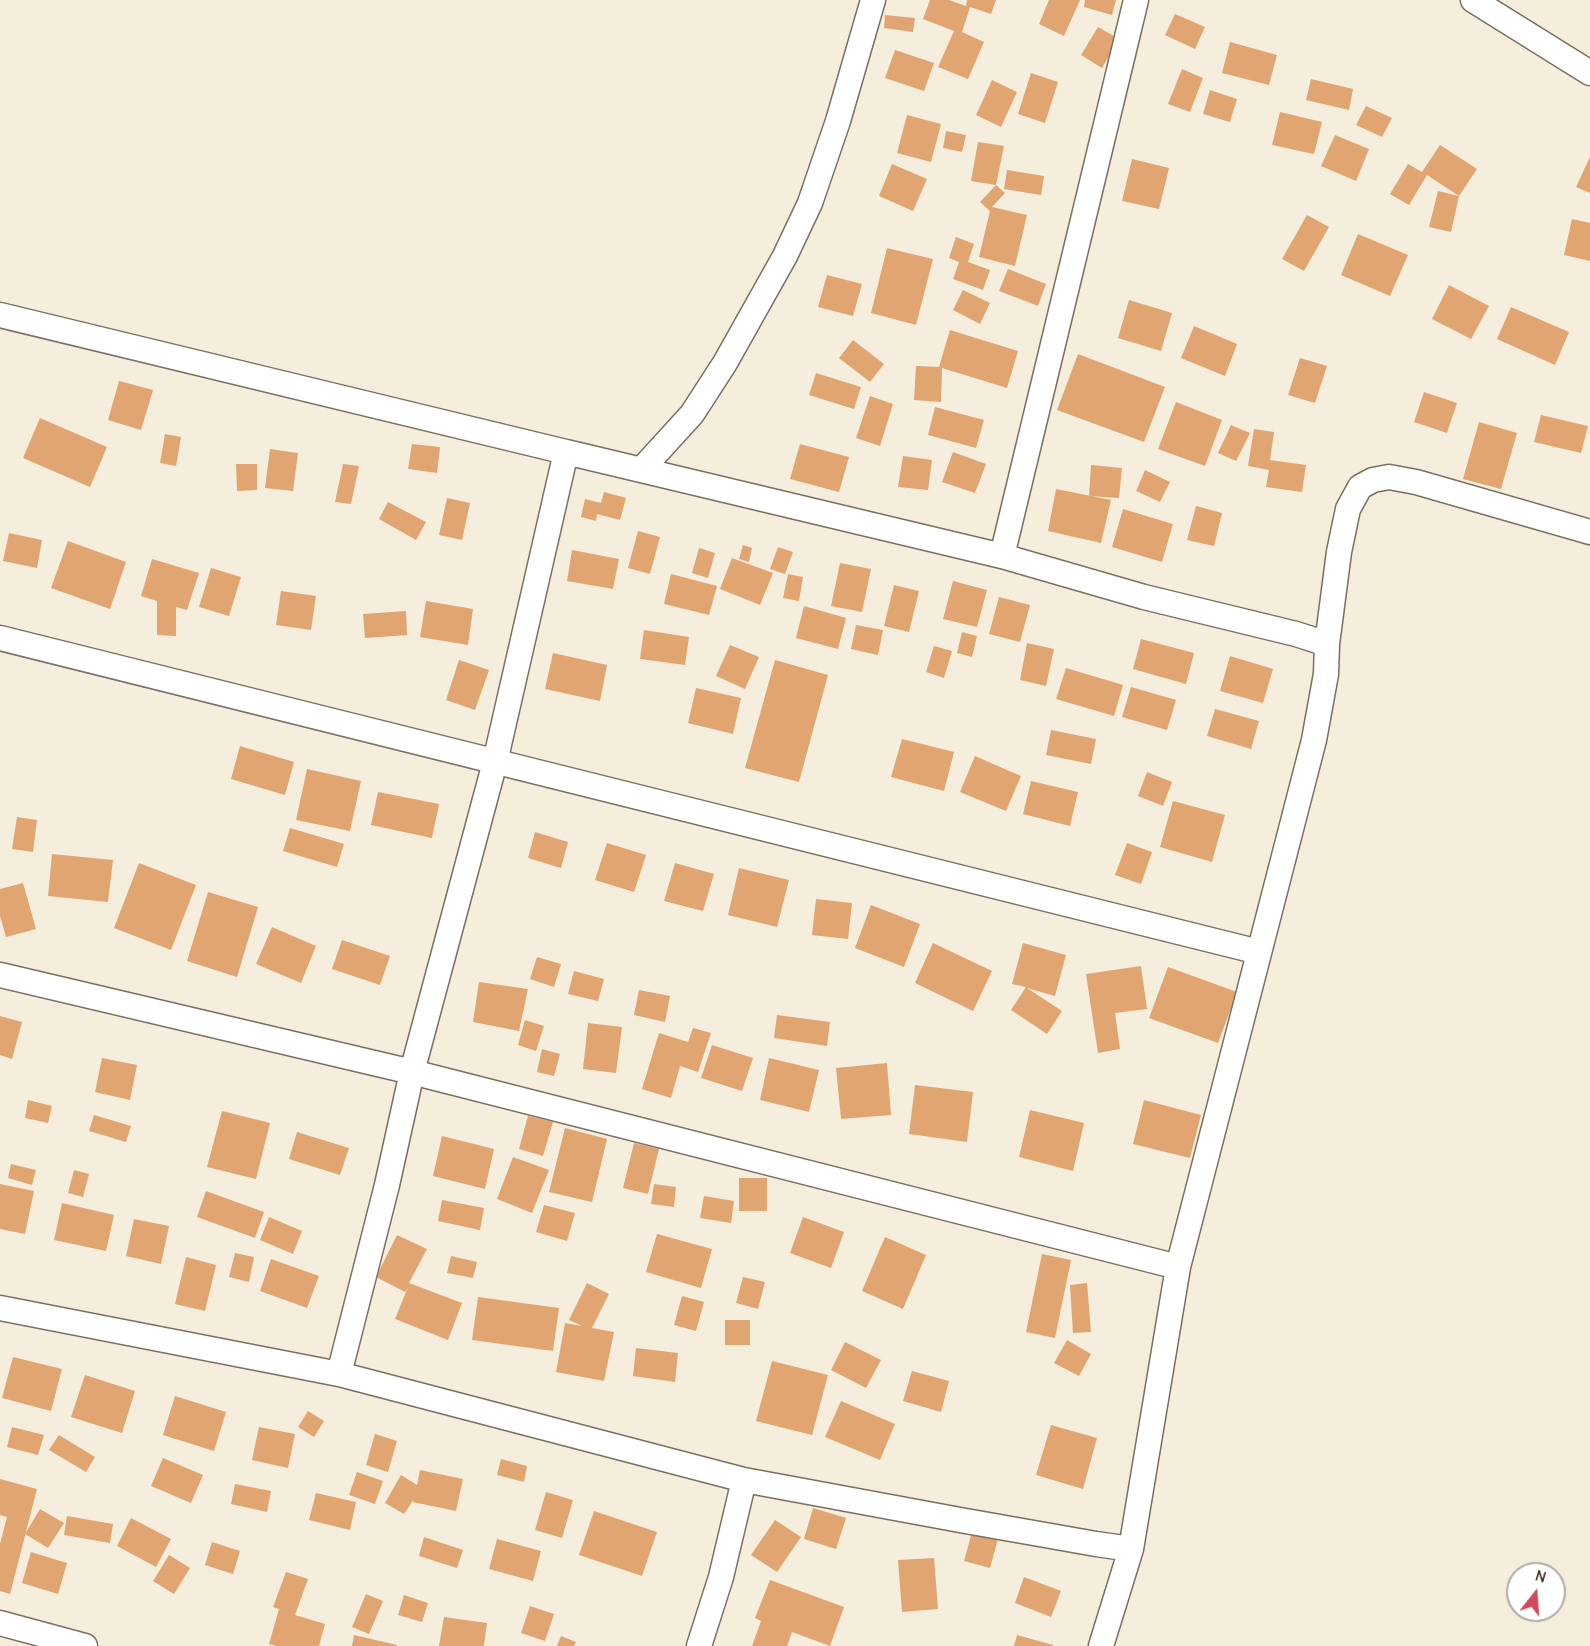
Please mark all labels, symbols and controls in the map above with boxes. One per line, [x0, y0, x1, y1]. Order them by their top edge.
north arrow [1506, 1562, 1566, 1622]
text: N [1533, 1567, 1548, 1587]

